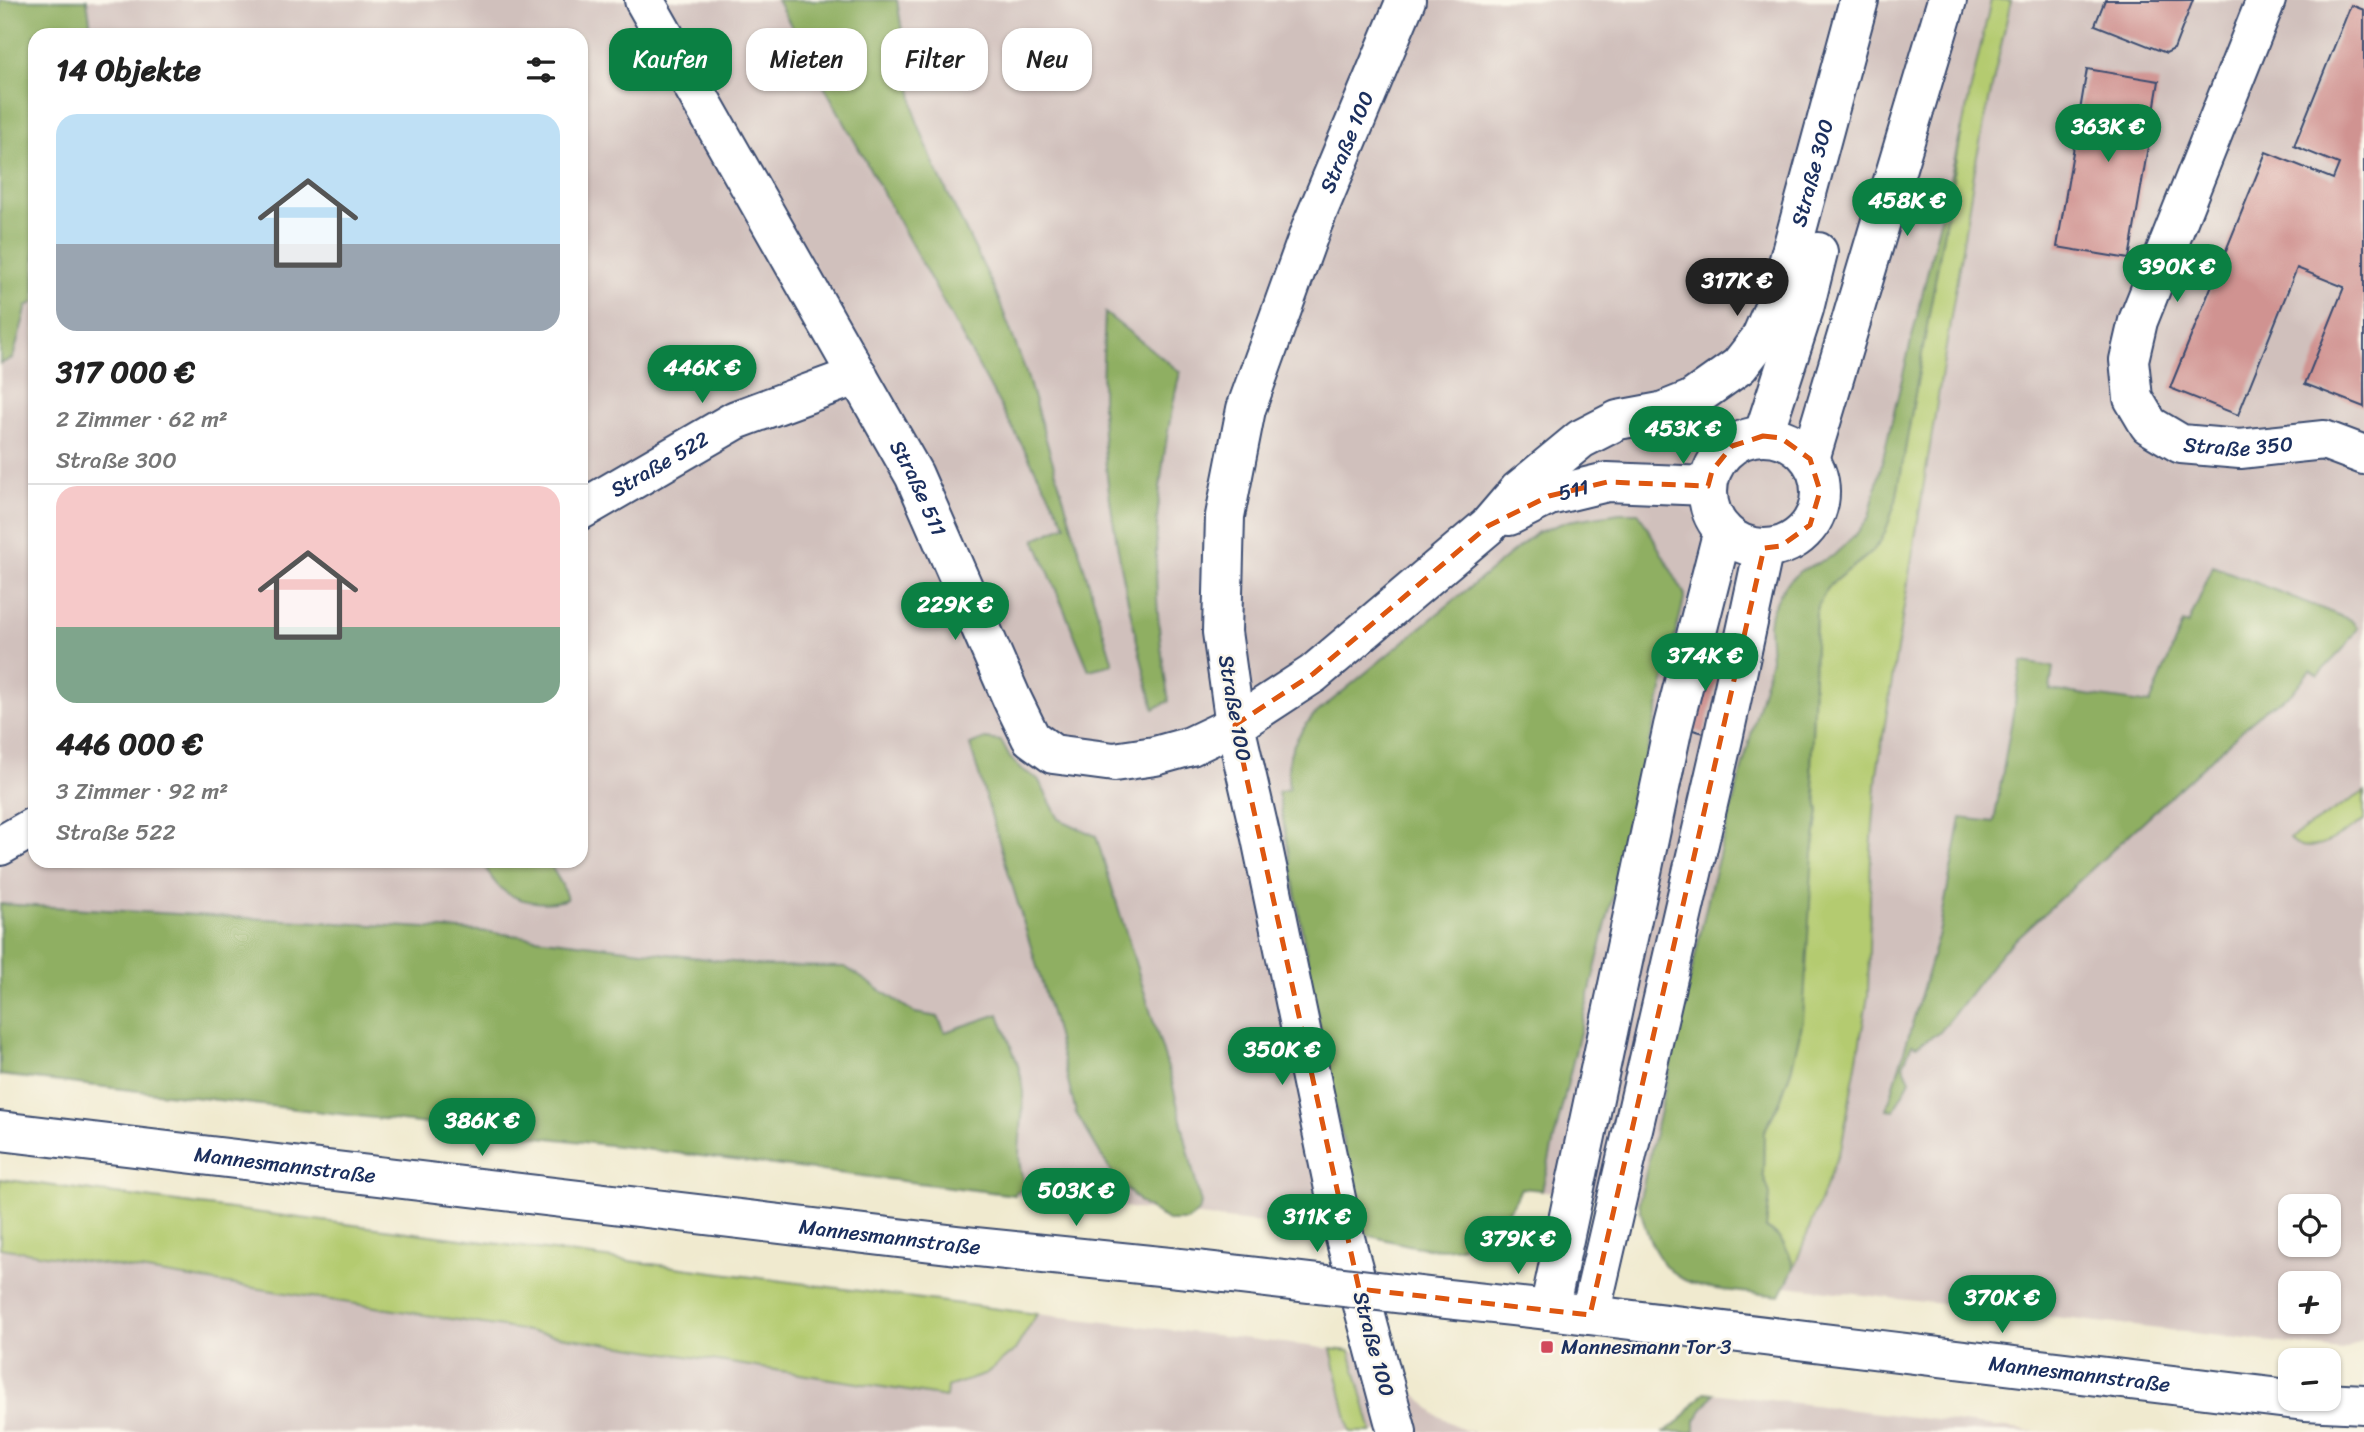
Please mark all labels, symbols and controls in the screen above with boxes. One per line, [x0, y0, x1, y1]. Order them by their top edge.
chip: Kaufen [609, 28, 732, 91]
chip: Mieten [746, 28, 867, 91]
chip: Filter [881, 28, 988, 91]
chip: Neu [1002, 28, 1092, 91]
text: 14 Objekte [56, 43, 201, 97]
icon: filters [522, 51, 560, 89]
street label: Straße 100 [1308, 85, 1385, 199]
pin: 363K € [2051, 104, 2165, 164]
text: 363K € [2071, 106, 2145, 147]
street label: Straße 300 [1780, 115, 1845, 231]
icon: home [245, 160, 371, 286]
pin: 458K € [1850, 178, 1964, 238]
text: 458K € [1868, 180, 1946, 221]
pin: 390K € [2120, 244, 2234, 304]
text: 390K € [2139, 246, 2215, 287]
pin: 317K € [1680, 258, 1794, 318]
text: 317K € [1702, 260, 1772, 301]
text: 317 000 € [56, 345, 195, 399]
pin: 446K € [645, 346, 759, 405]
text: 446K € [663, 347, 741, 388]
text: 2 Zimmer · 62 m² [56, 399, 228, 440]
pin: 453K € [1626, 406, 1740, 466]
text: 453K € [1645, 408, 1721, 449]
street label: Straße 522 [603, 420, 717, 508]
street label: Straße 350 [2182, 424, 2295, 468]
street label: Straße 511 [879, 433, 958, 542]
text: Straße 300 [56, 440, 177, 481]
street label: 511 [1554, 468, 1593, 512]
icon: home [245, 532, 371, 658]
pin: 229K € [898, 582, 1012, 642]
text: 229K € [917, 584, 993, 625]
pin: 374K € [1648, 634, 1762, 693]
text: 374K € [1667, 635, 1743, 676]
street label: Straße 100 [1207, 652, 1263, 764]
text: 446 000 € [56, 717, 203, 771]
text: 3 Zimmer · 92 m² [56, 771, 228, 812]
text: Straße 522 [56, 812, 176, 853]
pin: 350K € [1225, 1028, 1339, 1087]
text: 350K € [1244, 1029, 1320, 1070]
pin: 386K € [425, 1098, 539, 1158]
text: 386K € [445, 1100, 519, 1141]
street label: Mannesmannstraße [192, 1135, 378, 1195]
pin: 503K € [1019, 1168, 1133, 1228]
text: 503K € [1038, 1170, 1114, 1211]
pin: 311K € [1260, 1194, 1374, 1254]
map controls [2278, 1194, 2341, 1411]
button: locate [2278, 1194, 2341, 1257]
text: 311K € [1283, 1196, 1351, 1237]
street label: Mannesmannstraße [797, 1207, 983, 1266]
pin: 379K € [1461, 1216, 1575, 1276]
text: 379K € [1480, 1218, 1556, 1259]
button: + [2278, 1271, 2341, 1334]
pin: 370K € [1945, 1276, 2059, 1335]
text: 370K € [1964, 1277, 2040, 1318]
street label: Straße 100 [1342, 1287, 1406, 1401]
place label: Mannesmann Tor 3 [1561, 1328, 1732, 1366]
marker: Mannesmann Tor 3 [1539, 1339, 1555, 1355]
street label: Mannesmannstraße [1987, 1344, 2173, 1404]
button: − [2278, 1348, 2341, 1411]

